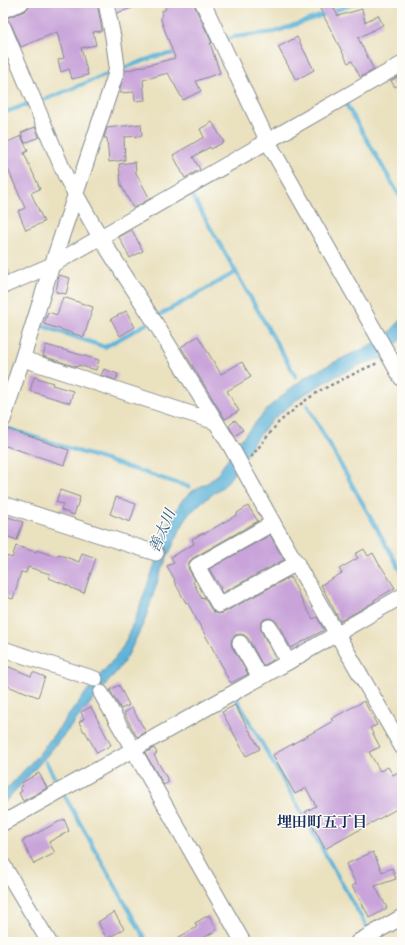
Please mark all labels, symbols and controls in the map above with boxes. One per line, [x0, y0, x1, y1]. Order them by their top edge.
water label: 善太川 [144, 505, 181, 556]
district label: 埋田町五丁目 [277, 812, 367, 832]

